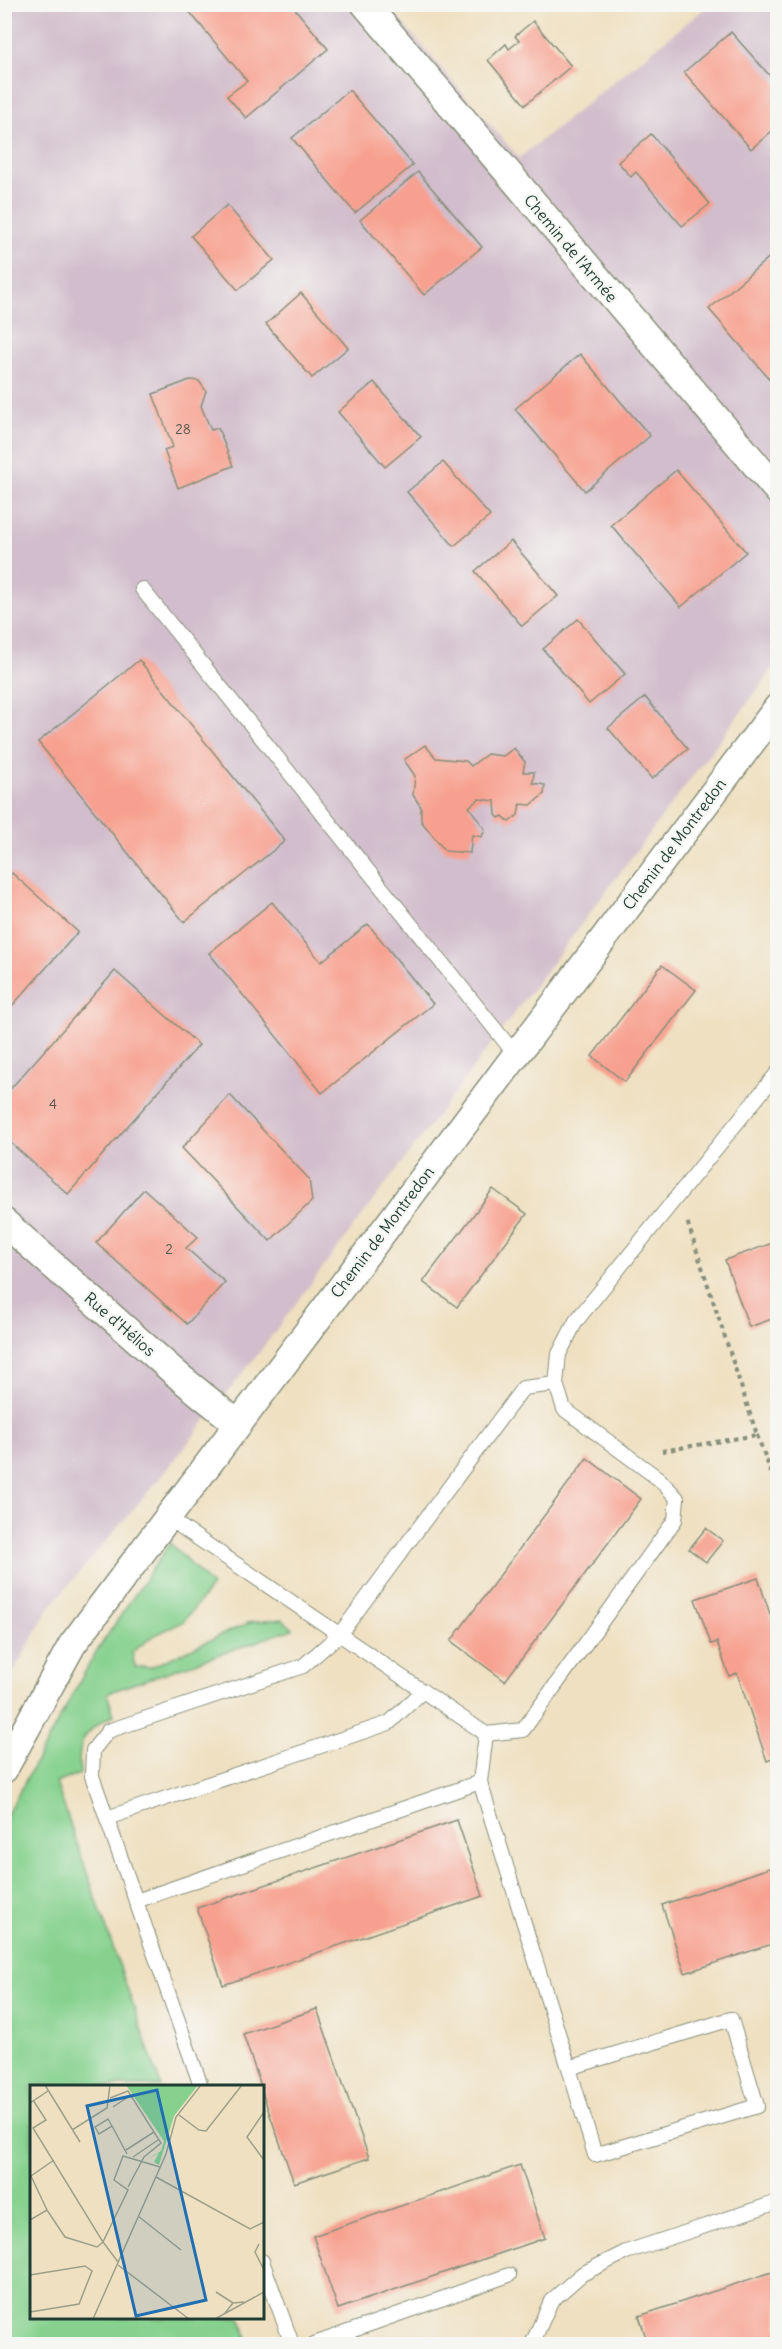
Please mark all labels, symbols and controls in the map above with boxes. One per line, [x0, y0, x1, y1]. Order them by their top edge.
street label: Chemin de l'Armée [520, 190, 622, 306]
house number: 28 [175, 420, 191, 438]
street label: Chemin de Montredon [618, 774, 730, 914]
house number: 4 [49, 1095, 57, 1113]
street label: Chemin de Montredon [326, 1162, 438, 1302]
house number: 2 [165, 1240, 173, 1258]
street label: Rue d'Hélios [80, 1288, 160, 1360]
inset map [30, 2085, 264, 2319]

